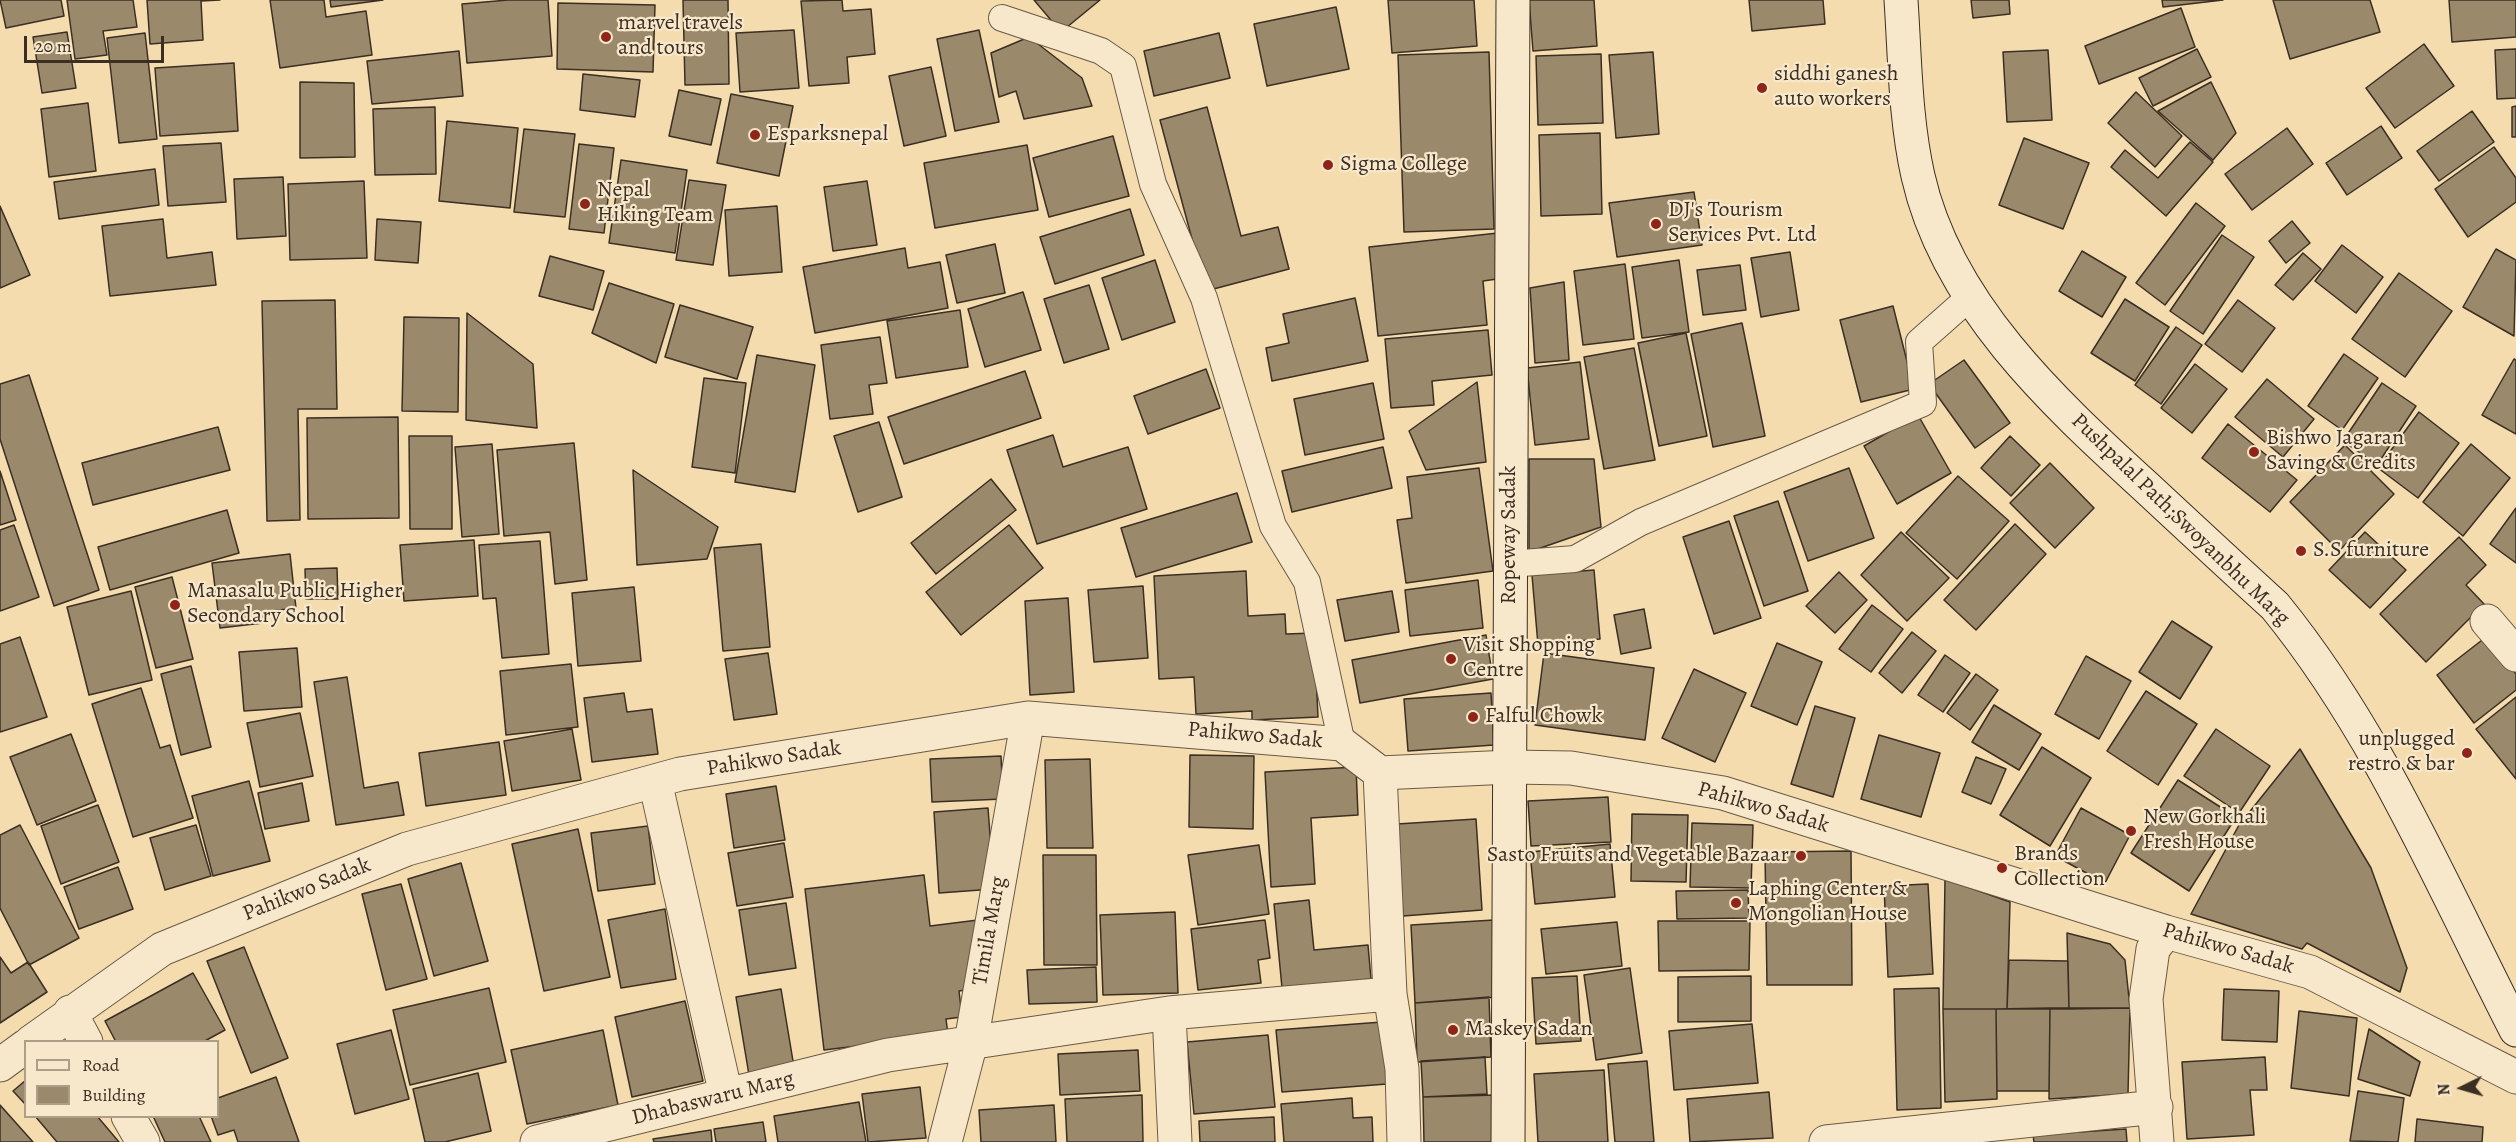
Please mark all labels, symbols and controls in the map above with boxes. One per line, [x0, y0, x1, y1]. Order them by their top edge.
place label: marvel travels and tours [618, 11, 743, 62]
scale bar [27, 24, 166, 62]
marker: marvel travels and tours [599, 30, 613, 44]
text: 20 m [35, 34, 72, 58]
place label: siddhi ganesh auto workers [1774, 62, 1898, 113]
marker: siddhi ganesh auto workers [1755, 81, 1769, 95]
place label: Esparksnepal [767, 122, 888, 148]
marker: Esparksnepal [748, 128, 762, 142]
place label: Sigma College [1340, 152, 1467, 178]
marker: Sigma College [1321, 158, 1335, 172]
place label: Nepal Hiking Team [597, 178, 713, 230]
marker: Nepal Hiking Team [578, 197, 592, 211]
place label: DJ's Tourism Services Pvt. Ltd [1668, 198, 1817, 249]
marker: DJ's Tourism Services Pvt. Ltd [1649, 217, 1663, 231]
street label: Pushpalal Path;Swoyanbhu Marg [2065, 408, 2295, 632]
place label: Bishwo Jagaran Saving & Credits [2266, 426, 2416, 478]
marker: Bishwo Jagaran Saving & Credits [2247, 445, 2261, 459]
street label: Ropeway Sadak [1497, 466, 1523, 604]
place label: S.S furniture [2313, 538, 2429, 564]
marker: S.S furniture [2294, 544, 2308, 558]
place label: Manasalu Public Higher Secondary School [187, 579, 403, 630]
marker: Manasalu Public Higher Secondary School [168, 598, 182, 612]
place label: Visit Shopping Centre [1463, 633, 1595, 684]
marker: Visit Shopping Centre [1444, 652, 1458, 666]
place label: Falful Chowk [1485, 704, 1602, 730]
marker: Falful Chowk [1466, 710, 1480, 724]
street label: Pahikwo Sadak [1186, 717, 1324, 755]
place label: unplugged restro & bar [2348, 727, 2455, 778]
street label: Pahikwo Sadak [705, 735, 843, 783]
marker: unplugged restro & bar [2460, 746, 2474, 760]
street label: Pahikwo Sadak [1694, 777, 1832, 839]
place label: New Gorkhali Fresh House [2143, 805, 2266, 856]
marker: New Gorkhali Fresh House [2124, 824, 2138, 838]
place label: Brands Collection [2014, 842, 2105, 894]
place label: Sasto Fruits and Vegetable Bazaar [1487, 843, 1789, 869]
marker: Sasto Fruits and Vegetable Bazaar [1794, 849, 1808, 863]
street label: Pahikwo Sadak [239, 852, 375, 928]
marker: Brands Collection [1995, 861, 2009, 875]
street label: Timila Marg [967, 874, 1013, 988]
place label: Laphing Center & Mongolian House [1748, 877, 1907, 928]
marker: Laphing Center & Mongolian House [1729, 896, 1743, 910]
street label: Pahikwo Sadak [2159, 918, 2297, 980]
place label: Maskey Sadan [1465, 1017, 1593, 1043]
marker: Maskey Sadan [1446, 1023, 1460, 1037]
legend [24, 1040, 219, 1118]
text: Road [82, 1053, 119, 1077]
north arrow [2432, 1058, 2492, 1118]
street label: Dhabaswaru Marg [629, 1066, 797, 1132]
text: Building [82, 1083, 146, 1107]
text: N [2433, 1083, 2456, 1096]

